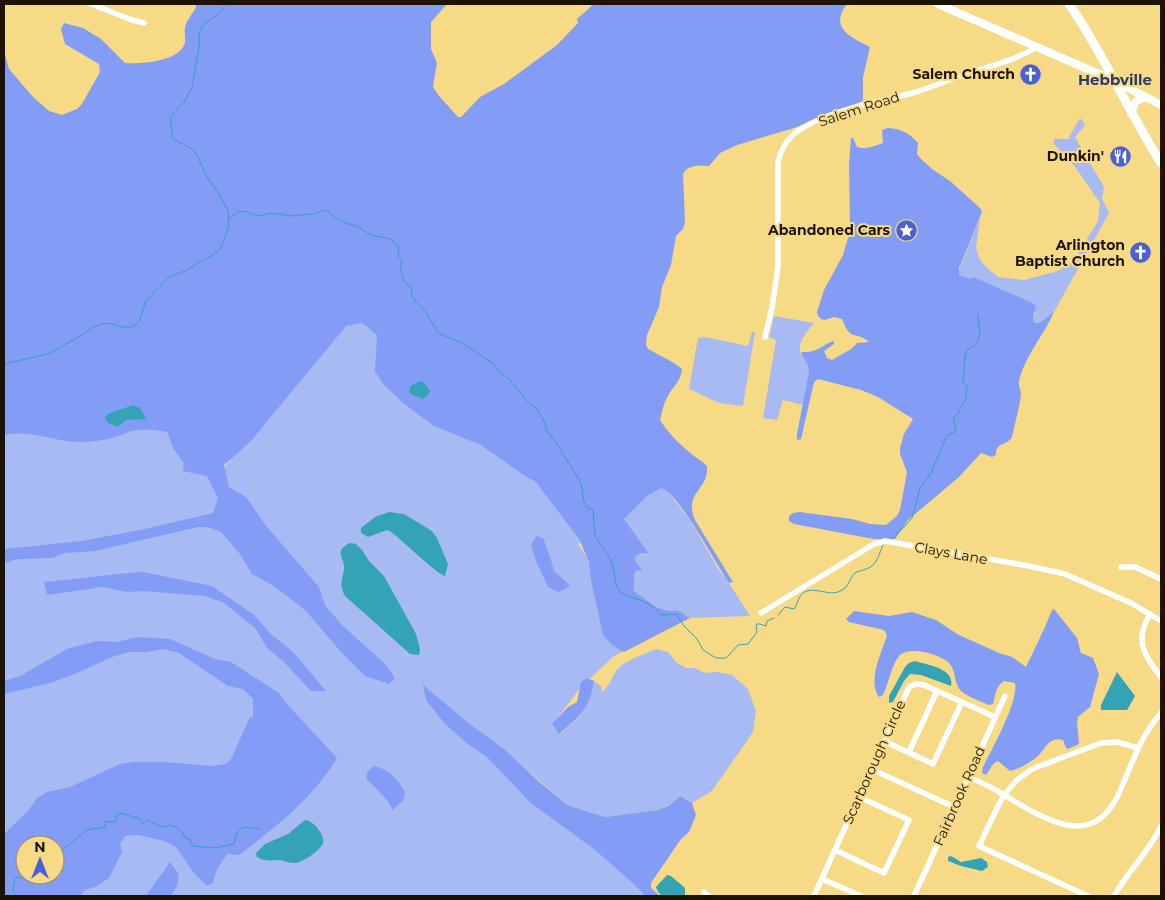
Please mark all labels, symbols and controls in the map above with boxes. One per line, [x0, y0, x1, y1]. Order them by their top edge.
church icon: Salem Church [1019, 62, 1043, 86]
place label: Salem Church [912, 65, 1015, 83]
district label: Hebbville [1078, 70, 1152, 89]
street label: Salem Road [816, 87, 902, 131]
restaurant icon: Dunkin' [1108, 144, 1132, 168]
place label: Dunkin' [1047, 147, 1104, 165]
place icon: Abandoned Cars [894, 218, 918, 242]
place label: Abandoned Cars [767, 221, 891, 239]
place label: Arlington Baptist Church [1015, 236, 1125, 270]
church icon: Arlington Baptist Church [1129, 241, 1153, 265]
street label: Clays Lane [913, 538, 989, 568]
street label: Scarborough Circle [839, 697, 909, 827]
street label: Fairbrook Road [929, 743, 989, 849]
north arrow [15, 835, 65, 885]
text: N [34, 838, 46, 856]

